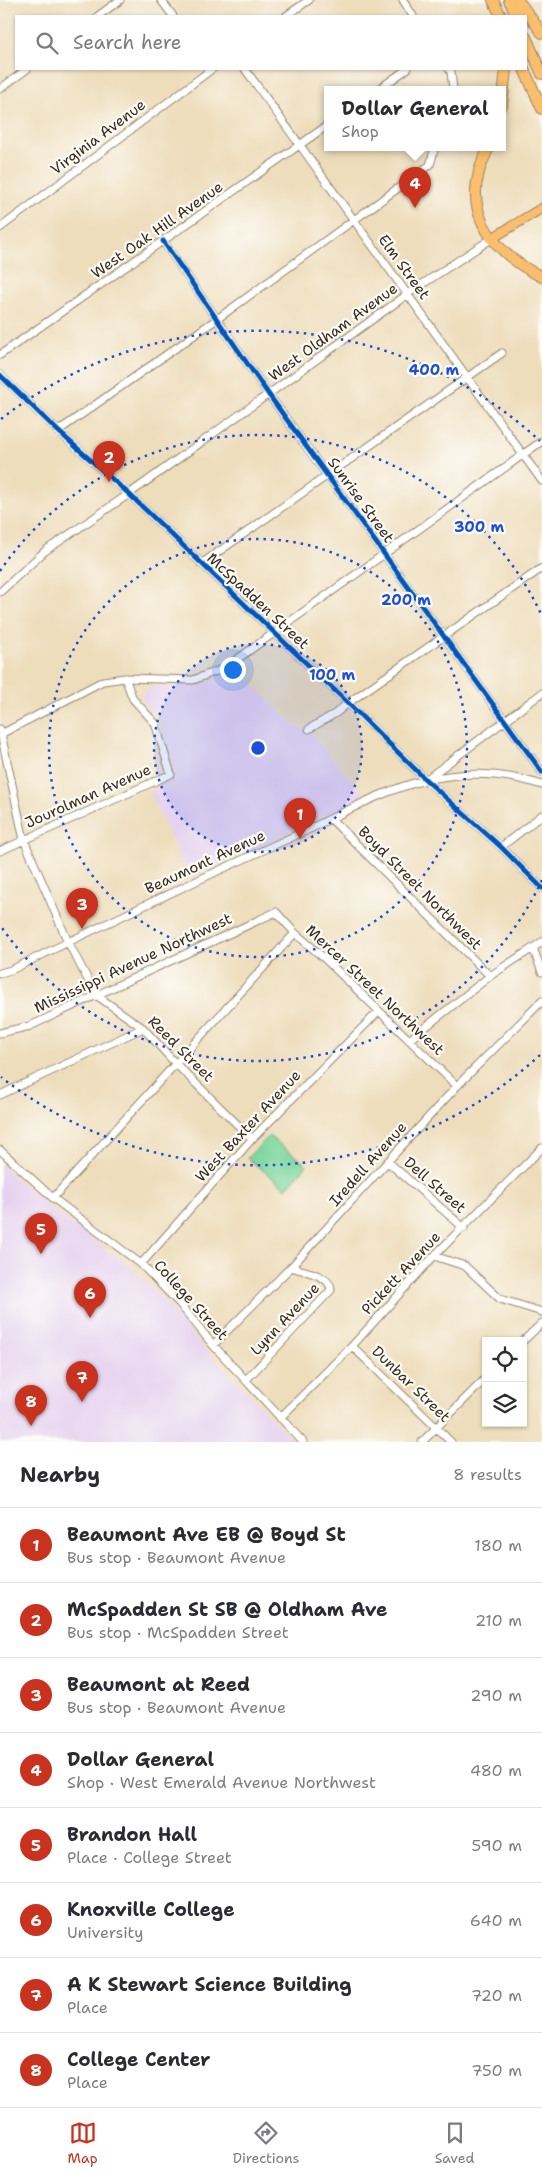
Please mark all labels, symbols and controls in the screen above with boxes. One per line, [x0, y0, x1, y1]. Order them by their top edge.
search box [15, 15, 527, 70]
icon: search [33, 29, 61, 57]
text: Search here [73, 30, 182, 55]
popup [324, 86, 506, 151]
street label: Virginia Avenue [46, 95, 150, 179]
text: Dollar General [342, 96, 489, 121]
text: Shop [342, 121, 379, 142]
pin: 4 [399, 167, 431, 208]
street label: West Oak Hill Avenue [87, 177, 227, 283]
street label: Elm Street [374, 230, 434, 304]
street label: West Oldham Avenue [264, 278, 402, 386]
text: 400 m [409, 360, 459, 380]
pin: 2 [93, 441, 125, 482]
street label: Sunrise Street [323, 453, 399, 547]
text: 300 m [454, 517, 504, 537]
street label: McSpadden Street [203, 548, 313, 654]
text: 200 m [381, 590, 431, 610]
your location [220, 657, 246, 683]
text: 100 m [309, 665, 355, 685]
centre of rings [249, 739, 267, 757]
street label: Jourolman Avenue [22, 759, 154, 833]
pin: 1 [284, 798, 316, 839]
street label: Boyd Street Northwest [354, 822, 486, 954]
street label: Beaumont Avenue [142, 825, 268, 899]
pin: 3 [66, 888, 98, 929]
street label: Mississippi Avenue Northwest [31, 908, 235, 1018]
street label: Mercer Street Northwest [301, 920, 449, 1060]
street label: Reed Street [144, 1012, 218, 1086]
street label: West Baxter Avenue [191, 1066, 305, 1186]
street label: Iredell Avenue [325, 1118, 411, 1210]
street label: Dell Street [400, 1152, 470, 1218]
pin: 5 [25, 1213, 57, 1254]
street label: Pickett Avenue [357, 1227, 445, 1319]
street label: College Street [149, 1255, 233, 1345]
pin: 6 [74, 1277, 106, 1318]
street label: Lynn Avenue [246, 1278, 324, 1360]
map controls [482, 1337, 527, 1427]
button: locate [482, 1337, 527, 1382]
street label: Dunbar Street [367, 1341, 455, 1427]
pin: 7 [66, 1361, 98, 1402]
button: layers [482, 1382, 527, 1427]
pin: 8 [15, 1385, 47, 1426]
text: Nearby [20, 1461, 100, 1489]
text: 8 results [453, 1464, 522, 1485]
text: Beaumont Ave EB @ Boyd St [67, 1522, 346, 1547]
text: 1 [32, 1535, 40, 1556]
text: 180 m [474, 1535, 522, 1556]
text: Bus stop · Beaumont Avenue [67, 1547, 286, 1568]
text: McSpadden St SB @ Oldham Ave [67, 1597, 387, 1622]
text: 2 [30, 1610, 42, 1631]
text: 210 m [475, 1610, 522, 1631]
text: Bus stop · McSpadden Street [67, 1622, 289, 1643]
text: Beaumont at Reed [67, 1672, 250, 1697]
text: 3 [30, 1685, 42, 1706]
text: 290 m [470, 1685, 522, 1706]
text: Bus stop · Beaumont Avenue [67, 1697, 286, 1718]
text: Dollar General [67, 1747, 214, 1772]
text: 4 [30, 1760, 42, 1781]
text: 480 m [470, 1760, 522, 1781]
text: Shop · West Emerald Avenue Northwest [67, 1772, 376, 1793]
text: Brandon Hall [67, 1822, 197, 1847]
text: 5 [31, 1835, 41, 1856]
text: 590 m [472, 1835, 522, 1856]
text: Place · College Street [67, 1847, 232, 1868]
text: Knoxville College [67, 1897, 235, 1922]
text: 6 [30, 1910, 42, 1931]
text: 640 m [470, 1910, 522, 1931]
text: University [67, 1922, 143, 1943]
text: A K Stewart Science Building [67, 1972, 352, 1997]
text: 7 [30, 1985, 42, 2006]
text: 720 m [471, 1985, 522, 2006]
text: Place [67, 1997, 108, 2018]
text: College Center [67, 2047, 210, 2072]
text: 8 [30, 2060, 42, 2081]
text: 750 m [471, 2060, 522, 2081]
text: Place [67, 2072, 108, 2093]
tab: Map [68, 2119, 98, 2167]
tab: Directions [233, 2119, 299, 2167]
tab: Saved [435, 2119, 474, 2167]

